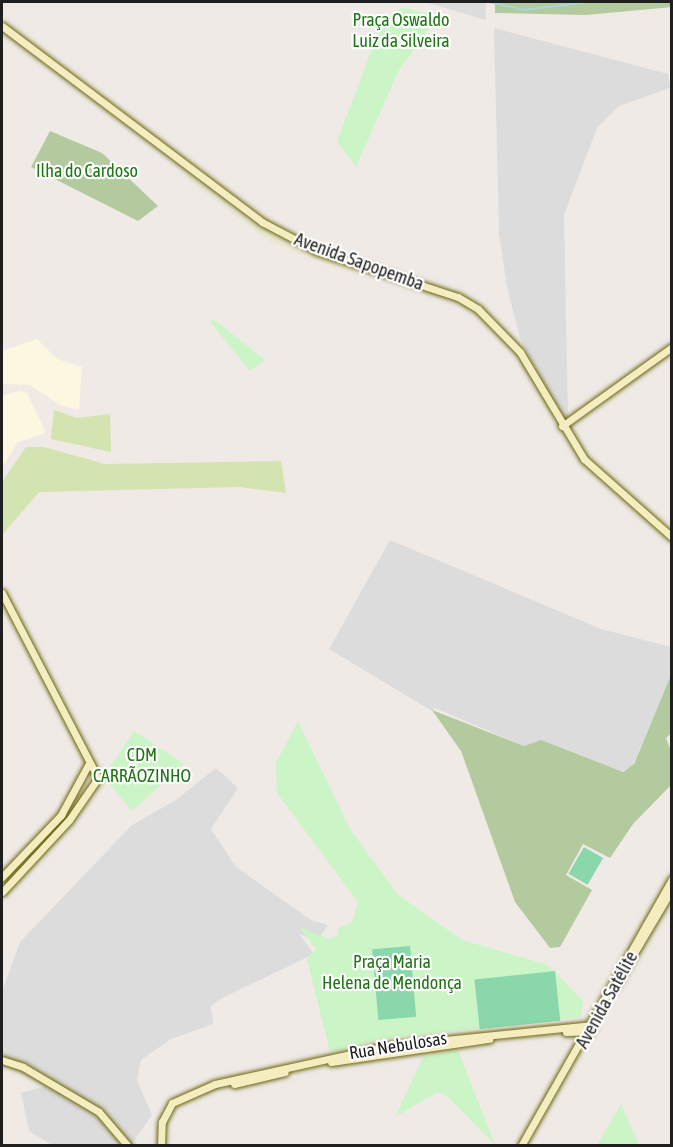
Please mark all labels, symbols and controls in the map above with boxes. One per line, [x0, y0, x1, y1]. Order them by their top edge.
park label: Praça Oswaldo Luiz da Silveira [352, 10, 450, 52]
park label: Ilha do Cardoso [36, 160, 138, 182]
street label: Avenida Sapopemba [291, 229, 427, 295]
park label: CDM CARRÃOZINHO [93, 745, 191, 788]
street label: Avenida Satélite [571, 948, 643, 1052]
park label: Praça Maria Helena de Mendonça [322, 952, 462, 994]
street label: Rua Nebulosas [348, 1028, 448, 1064]

